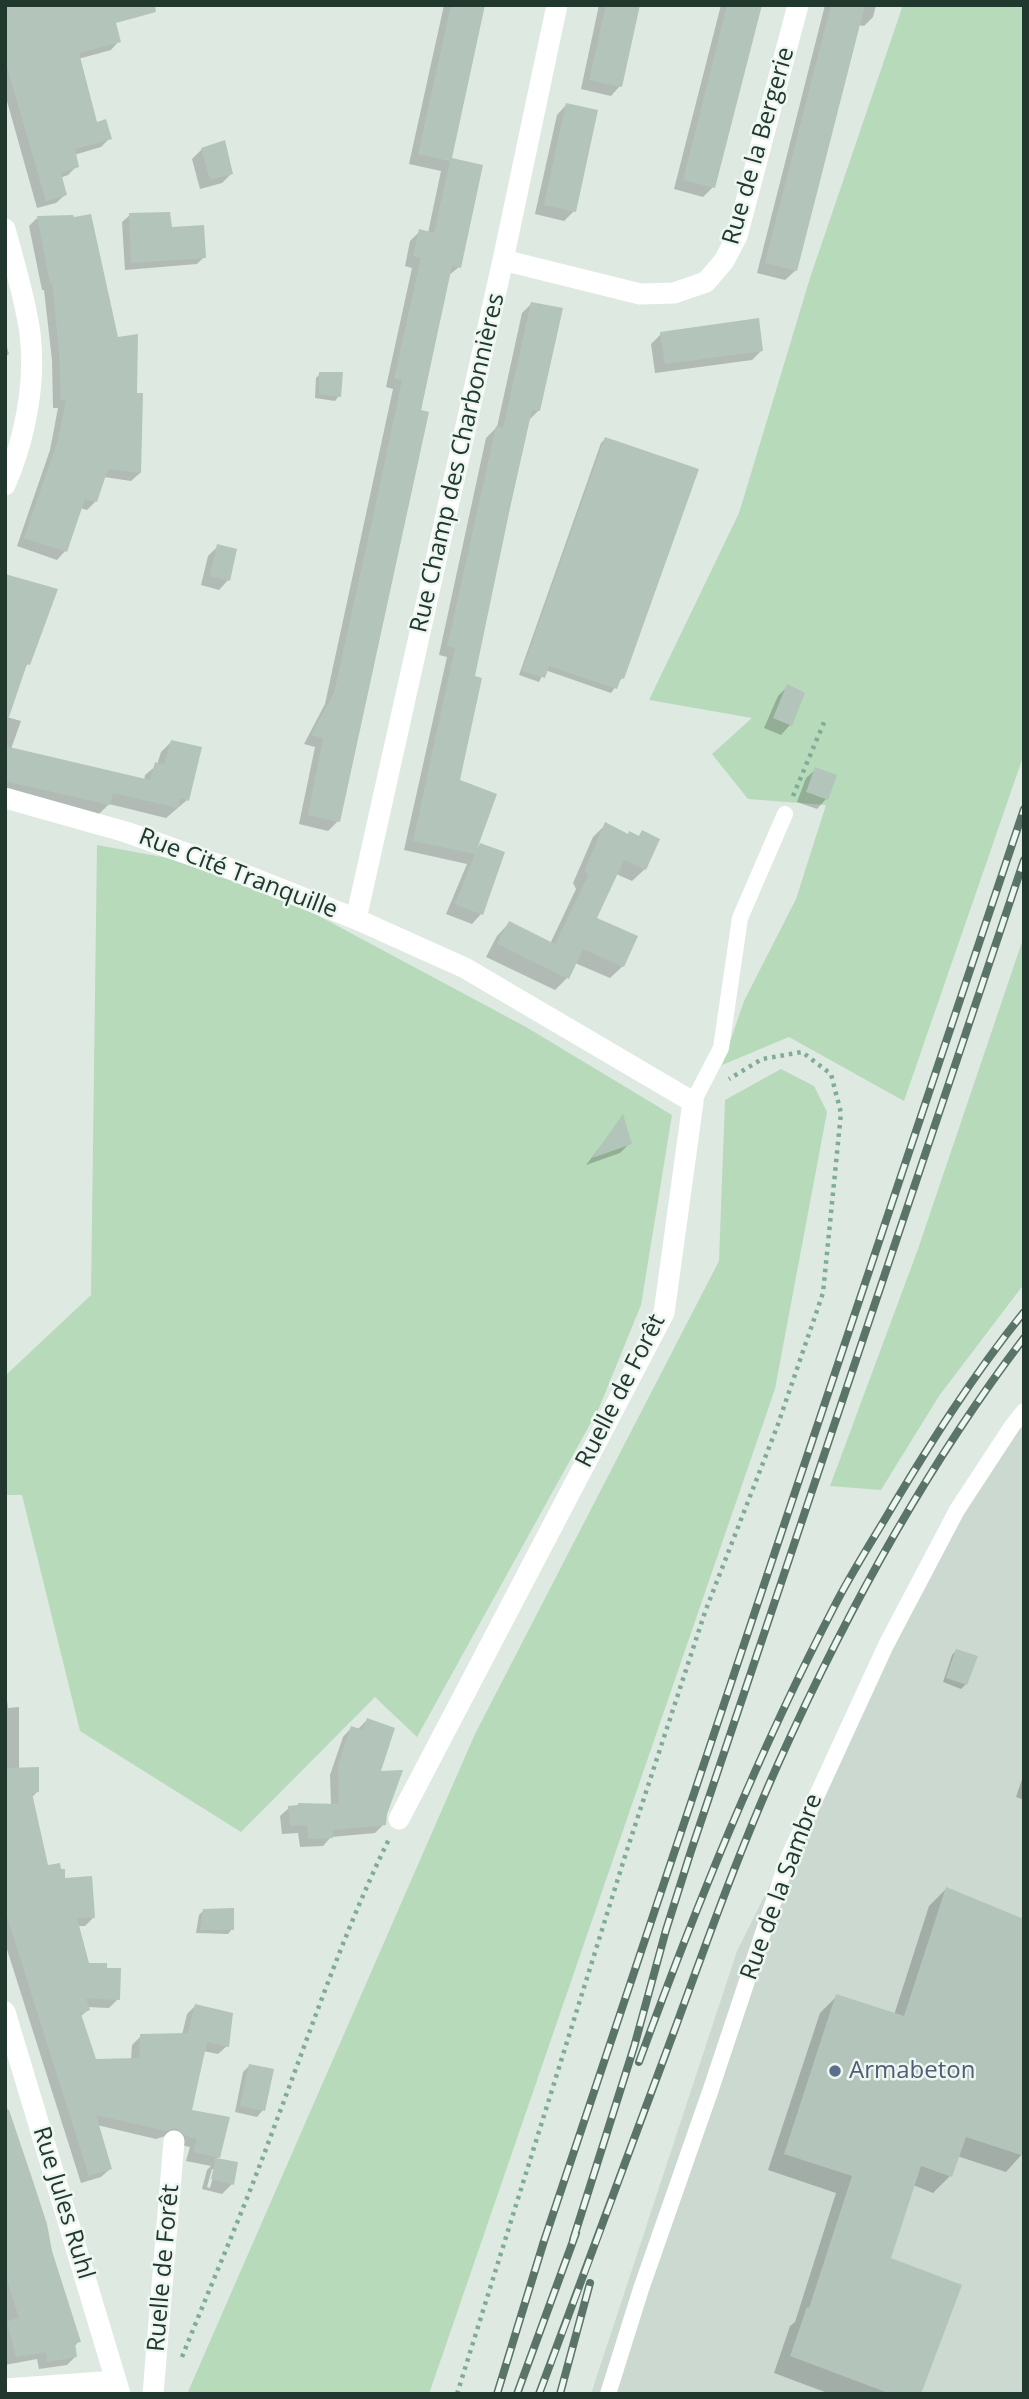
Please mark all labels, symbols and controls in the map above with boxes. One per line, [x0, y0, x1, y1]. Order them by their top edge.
street label: Rue de la Bergerie [717, 44, 801, 248]
street label: Rue Champ des Charbonnières [405, 291, 511, 635]
street label: Rue Cité Tranquille [134, 823, 342, 925]
street label: Ruelle de Forêt [570, 1310, 672, 1472]
street label: Rue de la Sambre [735, 1790, 829, 1984]
place label: Armabeton [849, 2057, 975, 2085]
marker: Armabeton [827, 2063, 843, 2079]
street label: Rue Jules Ruhl [26, 2123, 100, 2283]
street label: Ruelle de Forêt [142, 2183, 186, 2353]

